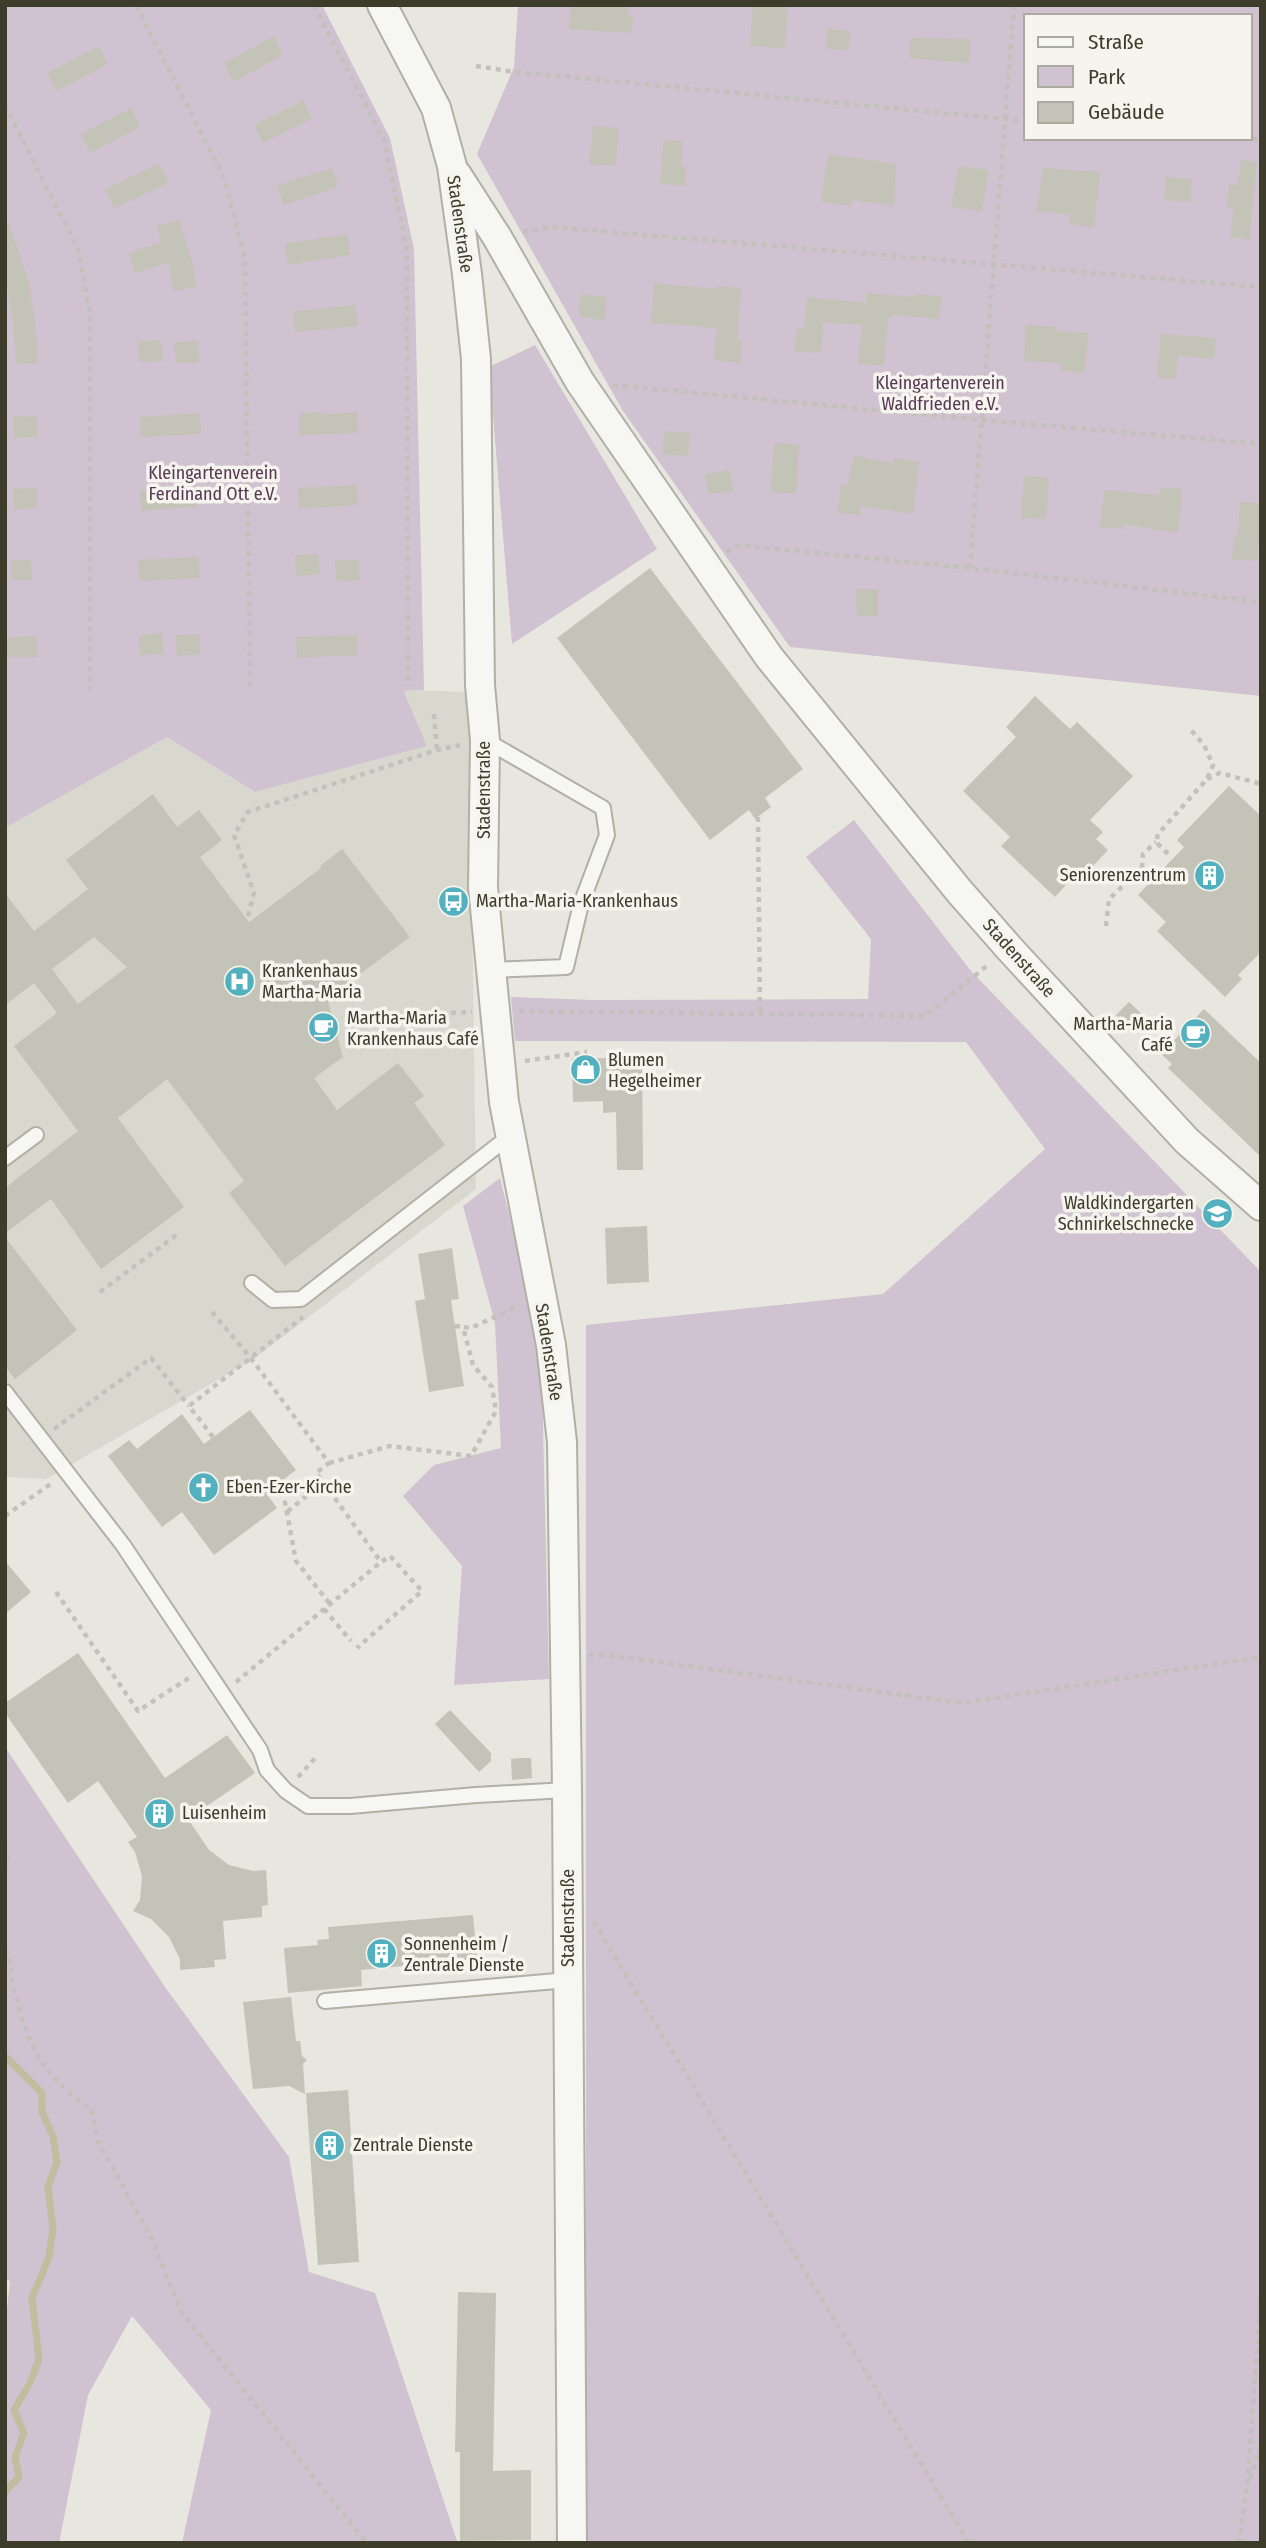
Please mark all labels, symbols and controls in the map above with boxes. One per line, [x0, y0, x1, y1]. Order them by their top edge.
legend [1024, 14, 1252, 140]
text: Straße [1088, 29, 1144, 55]
text: Park [1088, 64, 1126, 90]
text: Gebäude [1088, 99, 1164, 125]
street label: Stadenstraße [442, 174, 478, 274]
park label: Kleingartenverein Waldfrieden e.V. [875, 372, 1005, 415]
park label: Kleingartenverein Ferdinand Ott e.V. [148, 462, 278, 505]
street label: Stadenstraße [473, 741, 495, 839]
building icon: Seniorenzentrum [1192, 858, 1226, 892]
place label: Seniorenzentrum [1060, 864, 1186, 886]
bus stop icon: Martha-Maria-Krankenhaus [436, 884, 470, 918]
place label: Martha-Maria-Krankenhaus [476, 890, 678, 912]
street label: Stadenstraße [978, 914, 1060, 1002]
place label: Krankenhaus Martha-Maria [262, 960, 362, 1003]
hospital icon: Krankenhaus Martha-Maria [222, 964, 256, 998]
place label: Martha-Maria Krankenhaus Café [347, 1007, 479, 1050]
cafe icon: Martha-Maria Krankenhaus Café [307, 1011, 341, 1045]
place label: Martha-Maria Café [1073, 1013, 1173, 1056]
cafe icon: Martha-Maria Café [1179, 1017, 1213, 1051]
place label: Blumen Hegelheimer [608, 1049, 702, 1092]
shop icon: Blumen Hegelheimer [568, 1053, 602, 1087]
place label: Waldkindergarten Schnirkelschnecke [1058, 1192, 1194, 1235]
school or university icon: Waldkindergarten Schnirkelschnecke [1200, 1196, 1234, 1230]
street label: Stadenstraße [530, 1302, 568, 1402]
church icon: Eben-Ezer-Kirche [186, 1470, 220, 1504]
place label: Eben-Ezer-Kirche [226, 1476, 352, 1498]
building icon: Luisenheim [142, 1796, 176, 1830]
place label: Luisenheim [182, 1802, 266, 1824]
street label: Stadenstraße [557, 1869, 579, 1967]
place label: Sonnenheim / Zentrale Dienste [404, 1933, 524, 1976]
building icon: Sonnenheim / Zentrale Dienste [364, 1937, 398, 1971]
building icon: Zentrale Dienste [313, 2128, 347, 2162]
place label: Zentrale Dienste [353, 2134, 473, 2156]

